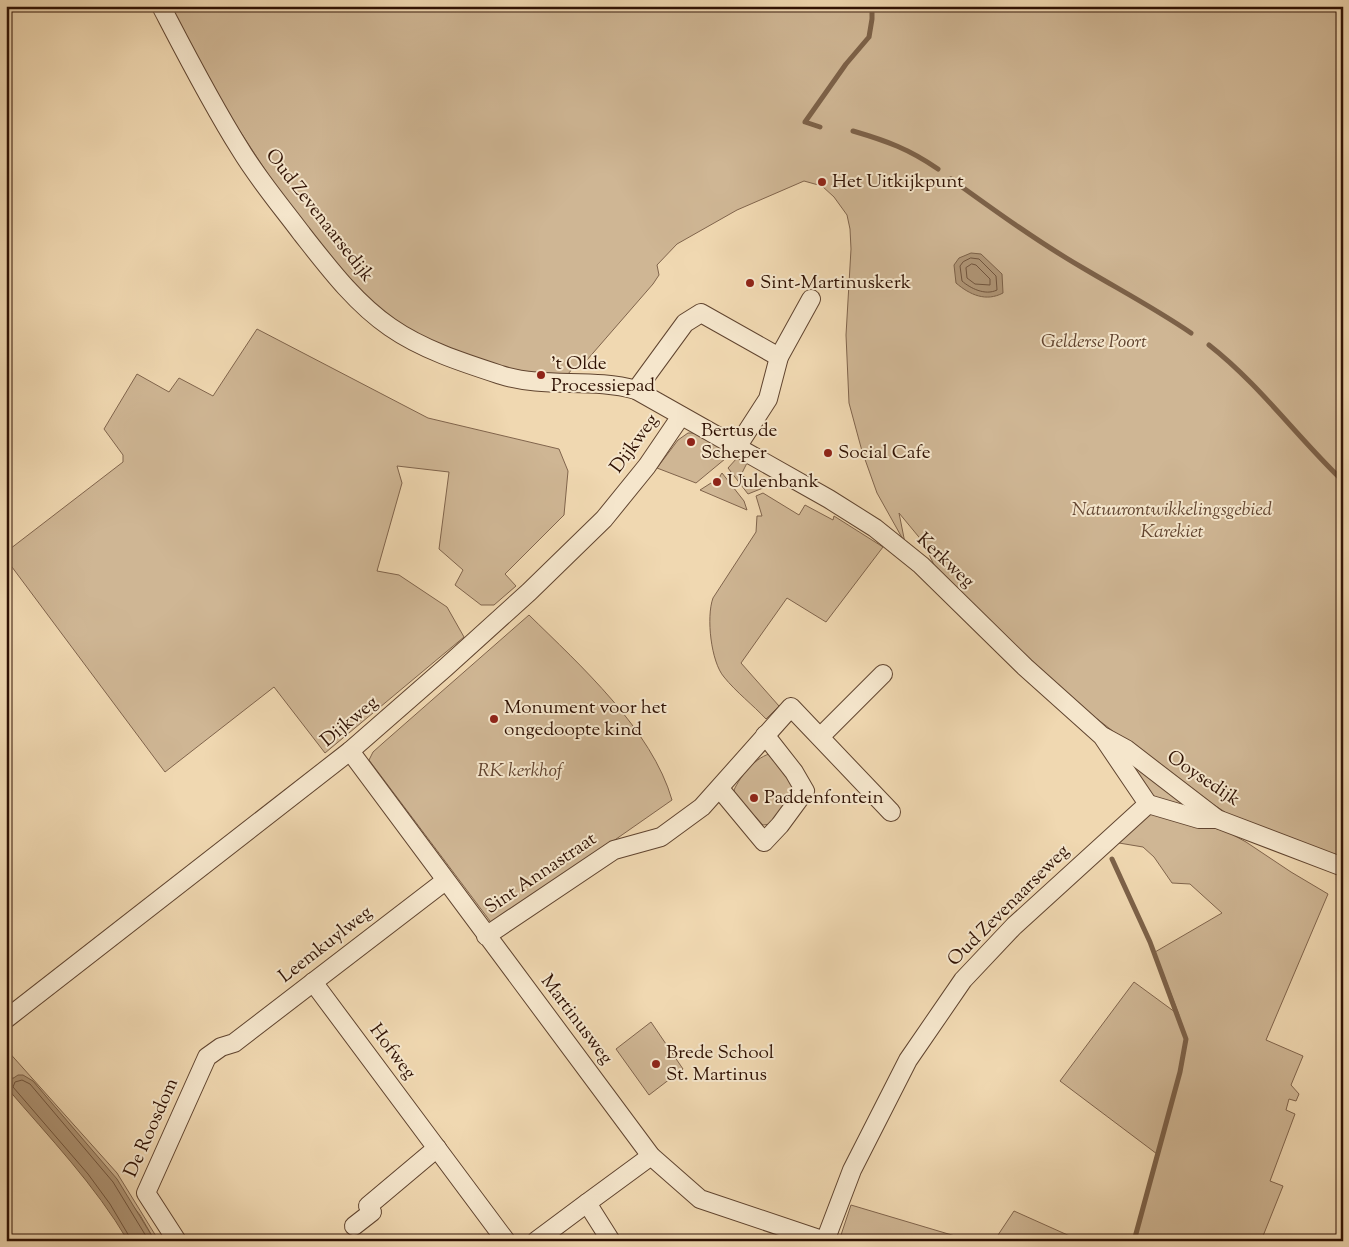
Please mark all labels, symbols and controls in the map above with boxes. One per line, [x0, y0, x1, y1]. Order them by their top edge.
street label: Oud Zevenaarsedijk [258, 143, 380, 289]
place label: Het Uitkijkpunt [832, 169, 964, 196]
marker: Het Uitkijkpunt [816, 176, 828, 188]
place label: Sint-Martinuskerk [760, 270, 912, 297]
marker: Sint-Martinuskerk [744, 277, 756, 289]
park label: Gelderse Poort [1041, 329, 1147, 356]
place label: 't Olde Processiepad [551, 351, 655, 400]
marker: 't Olde Processiepad [535, 369, 547, 381]
street label: Dijkweg [604, 409, 666, 479]
place label: Bertus de Scheper [701, 418, 777, 467]
marker: Bertus de Scheper [685, 436, 697, 448]
place label: Social Cafe [838, 440, 931, 467]
marker: Social Cafe [822, 447, 834, 459]
place label: Uulenbank [727, 469, 820, 496]
marker: Uulenbank [711, 476, 723, 488]
park label: Natuurontwikkelingsgebied Karekiet [1072, 497, 1273, 546]
street label: Kerkweg [910, 527, 980, 595]
street label: Dijkweg [315, 690, 385, 754]
place label: Monument voor het ongedoopte kind [504, 695, 668, 744]
marker: Monument voor het ongedoopte kind [488, 713, 500, 725]
street label: Ooysedijk [1161, 744, 1246, 814]
park label: RK kerkhof [477, 758, 565, 785]
place label: Paddenfontein [764, 785, 884, 812]
marker: Paddenfontein [748, 792, 760, 804]
street label: Sint Annastraat [480, 826, 603, 922]
street label: Oud Zevenaarseweg [942, 839, 1076, 973]
street label: Leemkuylweg [274, 900, 378, 990]
street label: Martinusweg [533, 969, 619, 1071]
street label: Hofweg [362, 1018, 422, 1086]
place label: Brede School St. Martinus [666, 1040, 774, 1089]
marker: Brede School St. Martinus [650, 1058, 662, 1070]
street label: De Roosdom [118, 1074, 186, 1182]

